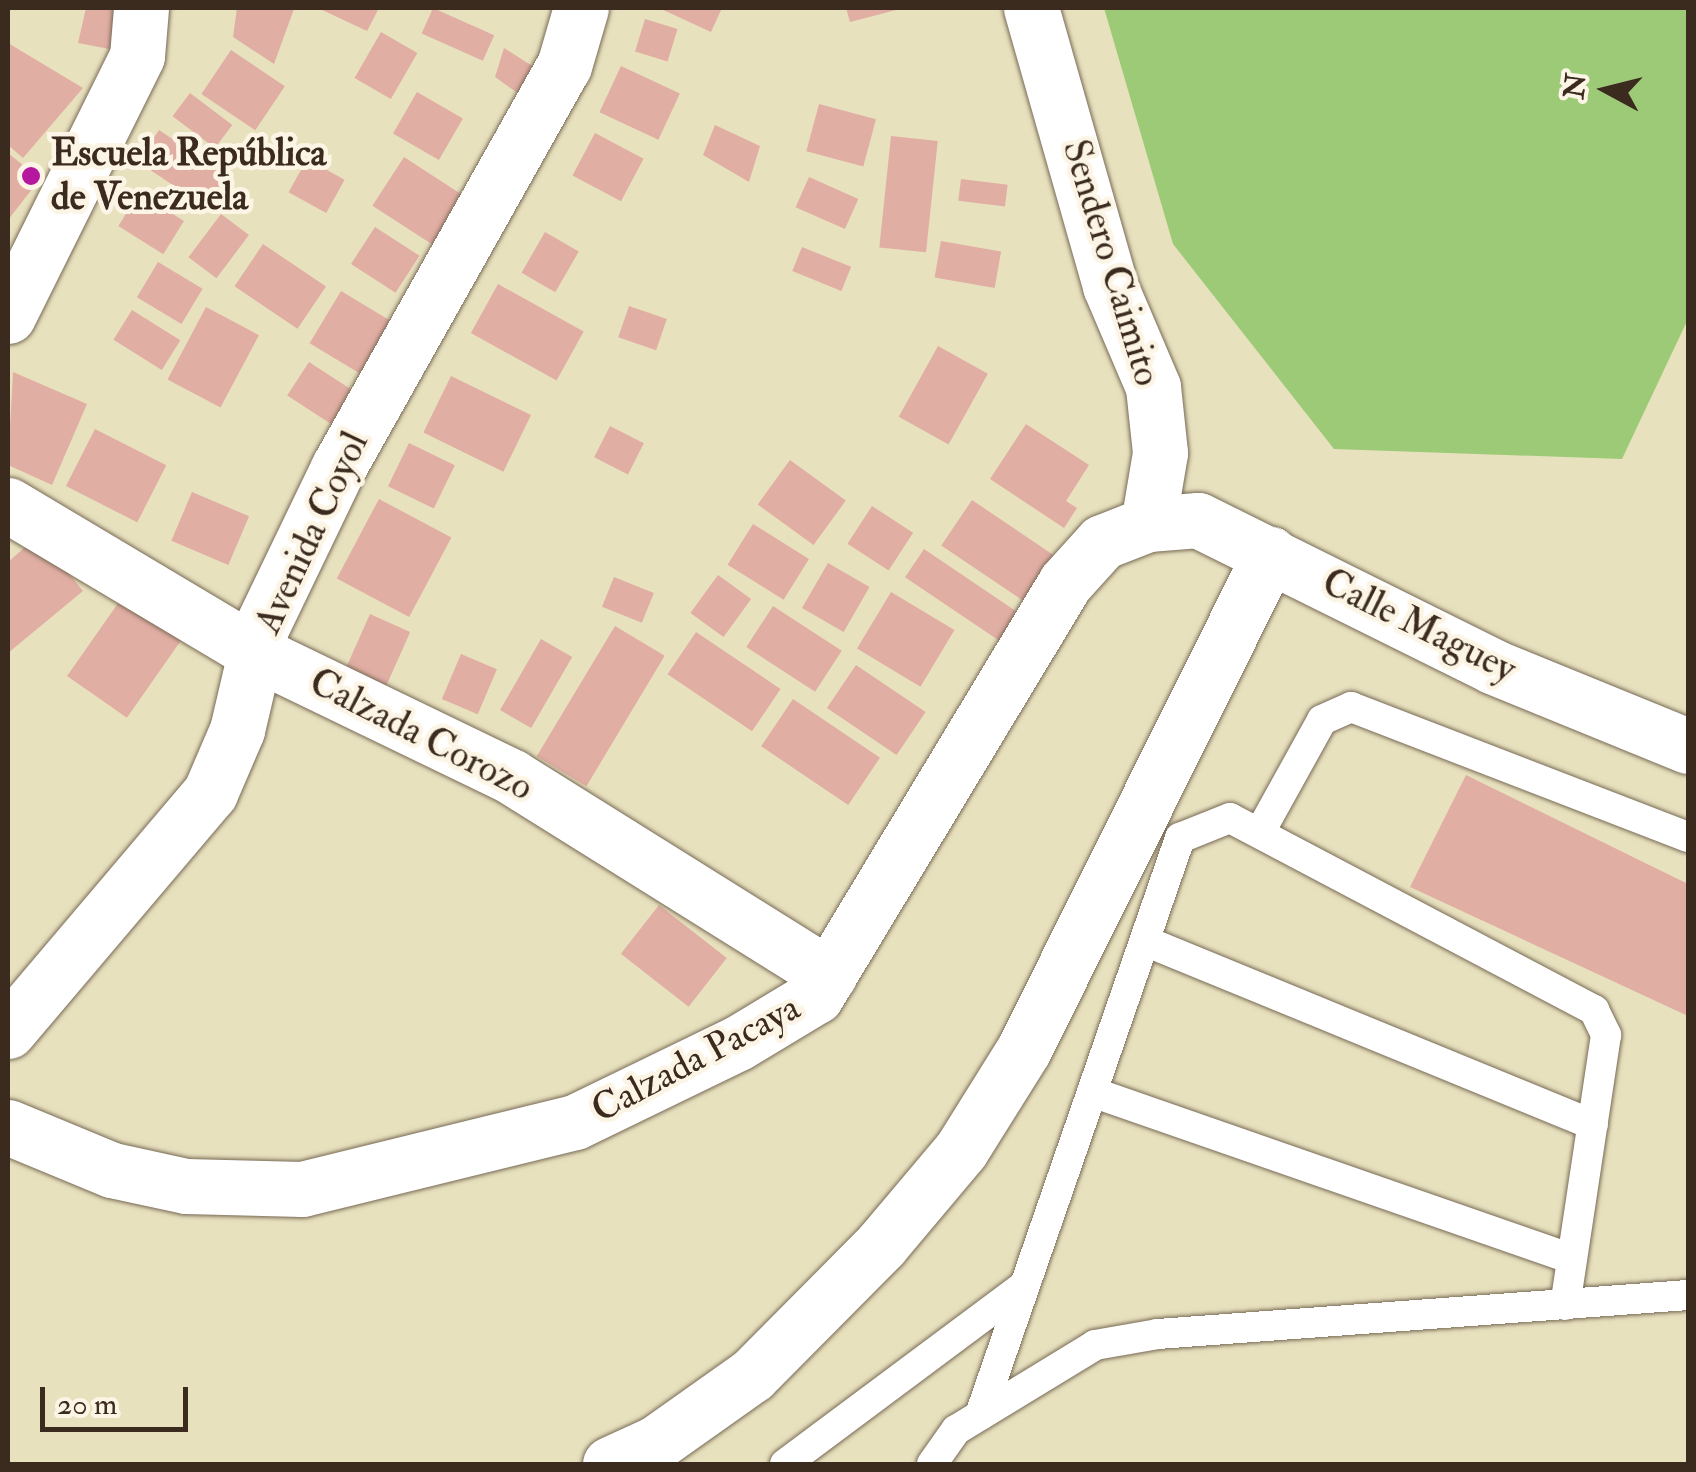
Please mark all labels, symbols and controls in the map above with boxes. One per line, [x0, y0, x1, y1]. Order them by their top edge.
north arrow [1556, 40, 1656, 140]
text: N [1557, 72, 1595, 101]
place label: Escuela República de Venezuela [51, 131, 326, 220]
street label: Sendero Caimito [1052, 135, 1170, 391]
marker: Escuela República de Venezuela [20, 165, 42, 187]
street label: Avenida Coyol [245, 425, 379, 641]
street label: Calle Maguey [1315, 559, 1523, 693]
street label: Calzada Corozo [302, 659, 540, 811]
street label: Calzada Pacaya [584, 985, 808, 1133]
scale bar [45, 1367, 192, 1429]
text: 20 m [57, 1386, 117, 1423]

